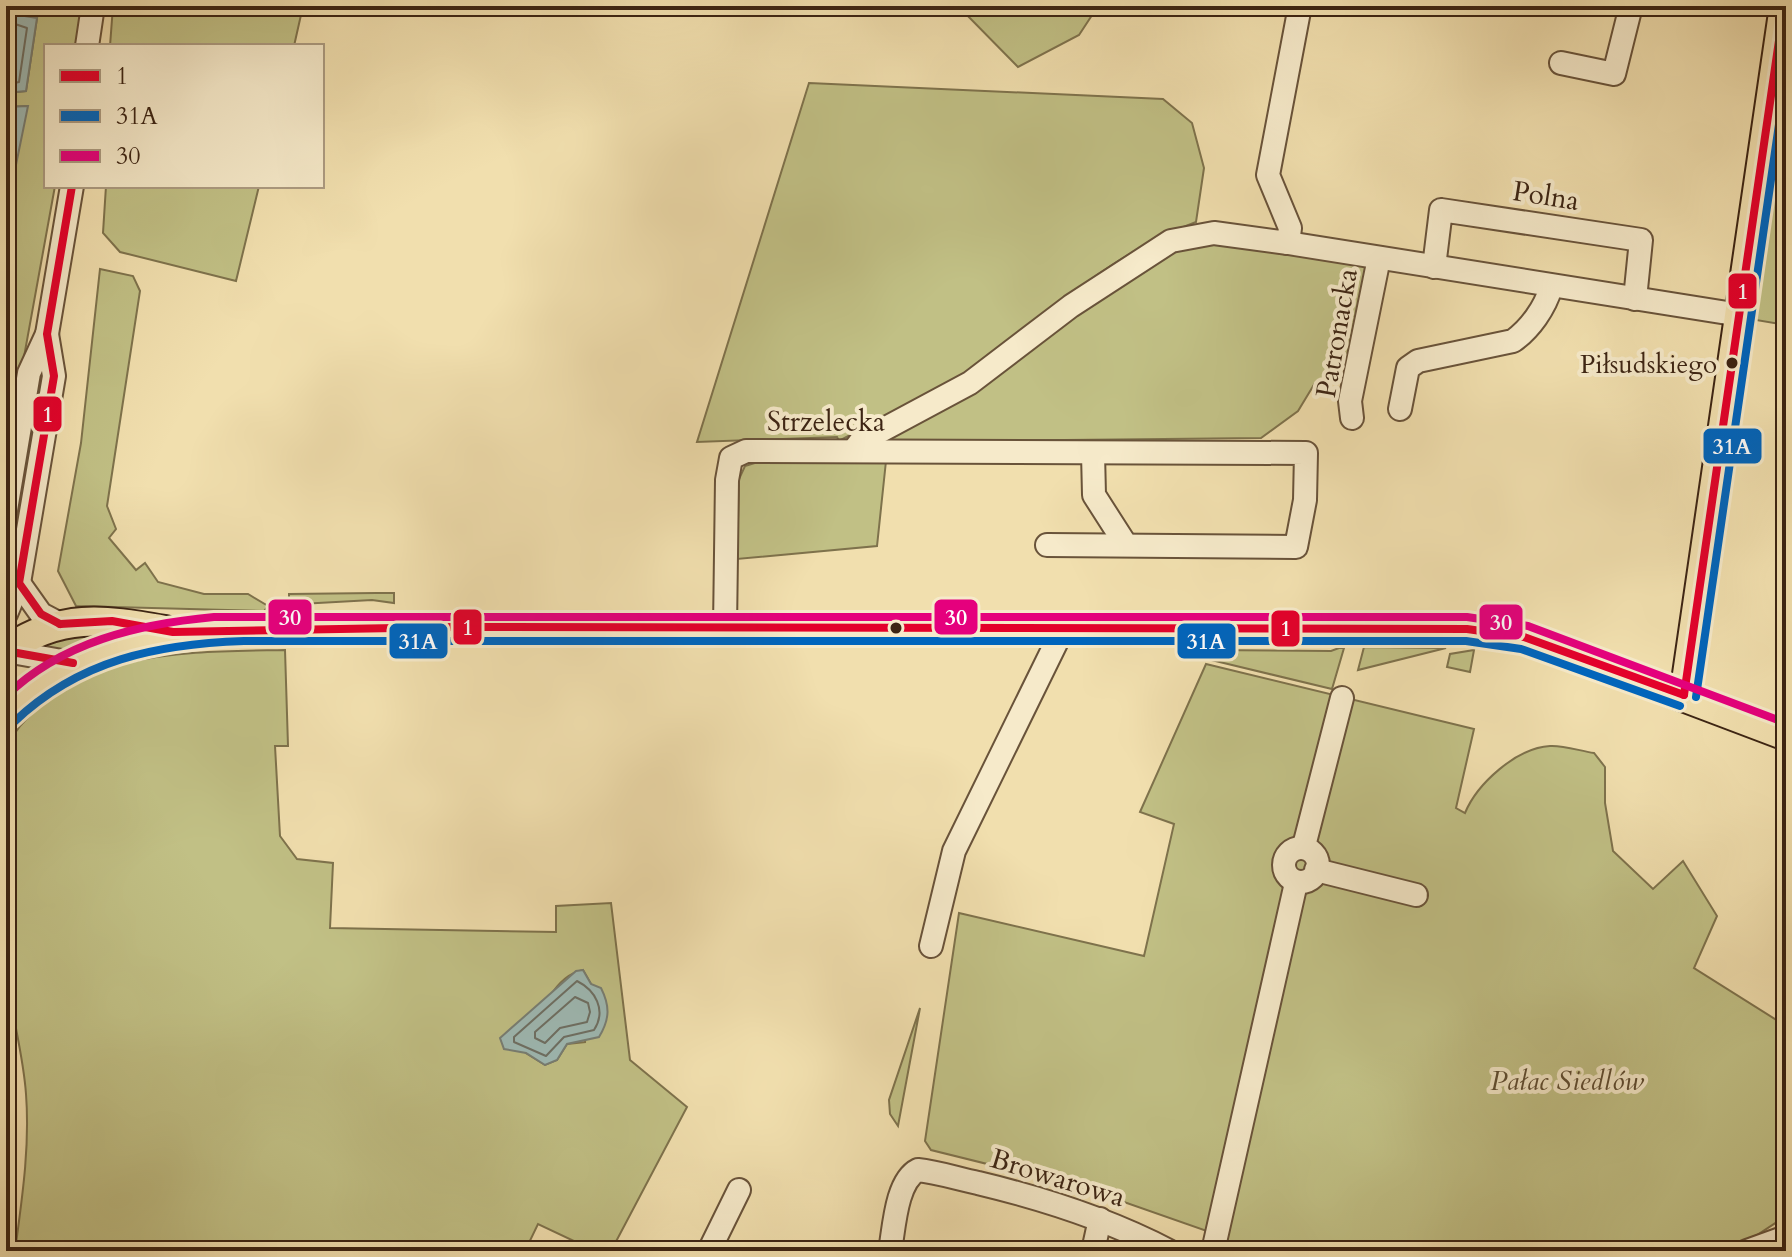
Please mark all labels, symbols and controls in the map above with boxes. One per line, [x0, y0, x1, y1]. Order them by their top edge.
legend [44, 44, 324, 188]
text: 1 [116, 60, 128, 93]
text: 31A [116, 100, 159, 133]
text: 30 [116, 140, 141, 173]
street label: Polna [1510, 172, 1582, 220]
street label: Patronacka [1307, 266, 1367, 401]
line badge: 1 [1727, 272, 1758, 310]
text: 1 [1737, 277, 1749, 307]
place label: Piłsudskiego [1580, 347, 1717, 382]
marker: Piłsudskiego [1724, 355, 1740, 371]
line badge: 1 [32, 395, 63, 433]
text: 1 [42, 400, 54, 430]
street label: Strzelecka [767, 403, 885, 441]
line badge: 31A [1702, 427, 1763, 465]
text: 31A [1712, 432, 1752, 462]
line badge: 30 [267, 598, 313, 636]
line badge: 30 [933, 598, 979, 636]
text: 30 [279, 603, 301, 633]
text: 30 [945, 603, 967, 633]
line badge: 30 [1478, 603, 1524, 641]
line badge: 1 [452, 608, 483, 646]
text: 30 [1490, 608, 1512, 638]
line badge: 1 [1270, 609, 1301, 648]
text: 1 [462, 613, 474, 643]
text: 1 [1280, 614, 1292, 644]
unlabelled marker [888, 620, 904, 636]
line badge: 31A [388, 622, 449, 660]
line badge: 31A [1176, 622, 1237, 660]
text: 31A [398, 627, 438, 657]
text: 31A [1186, 627, 1226, 657]
park label: Pałac Siedlów [1490, 1062, 1644, 1100]
street label: Browarowa [986, 1139, 1130, 1216]

